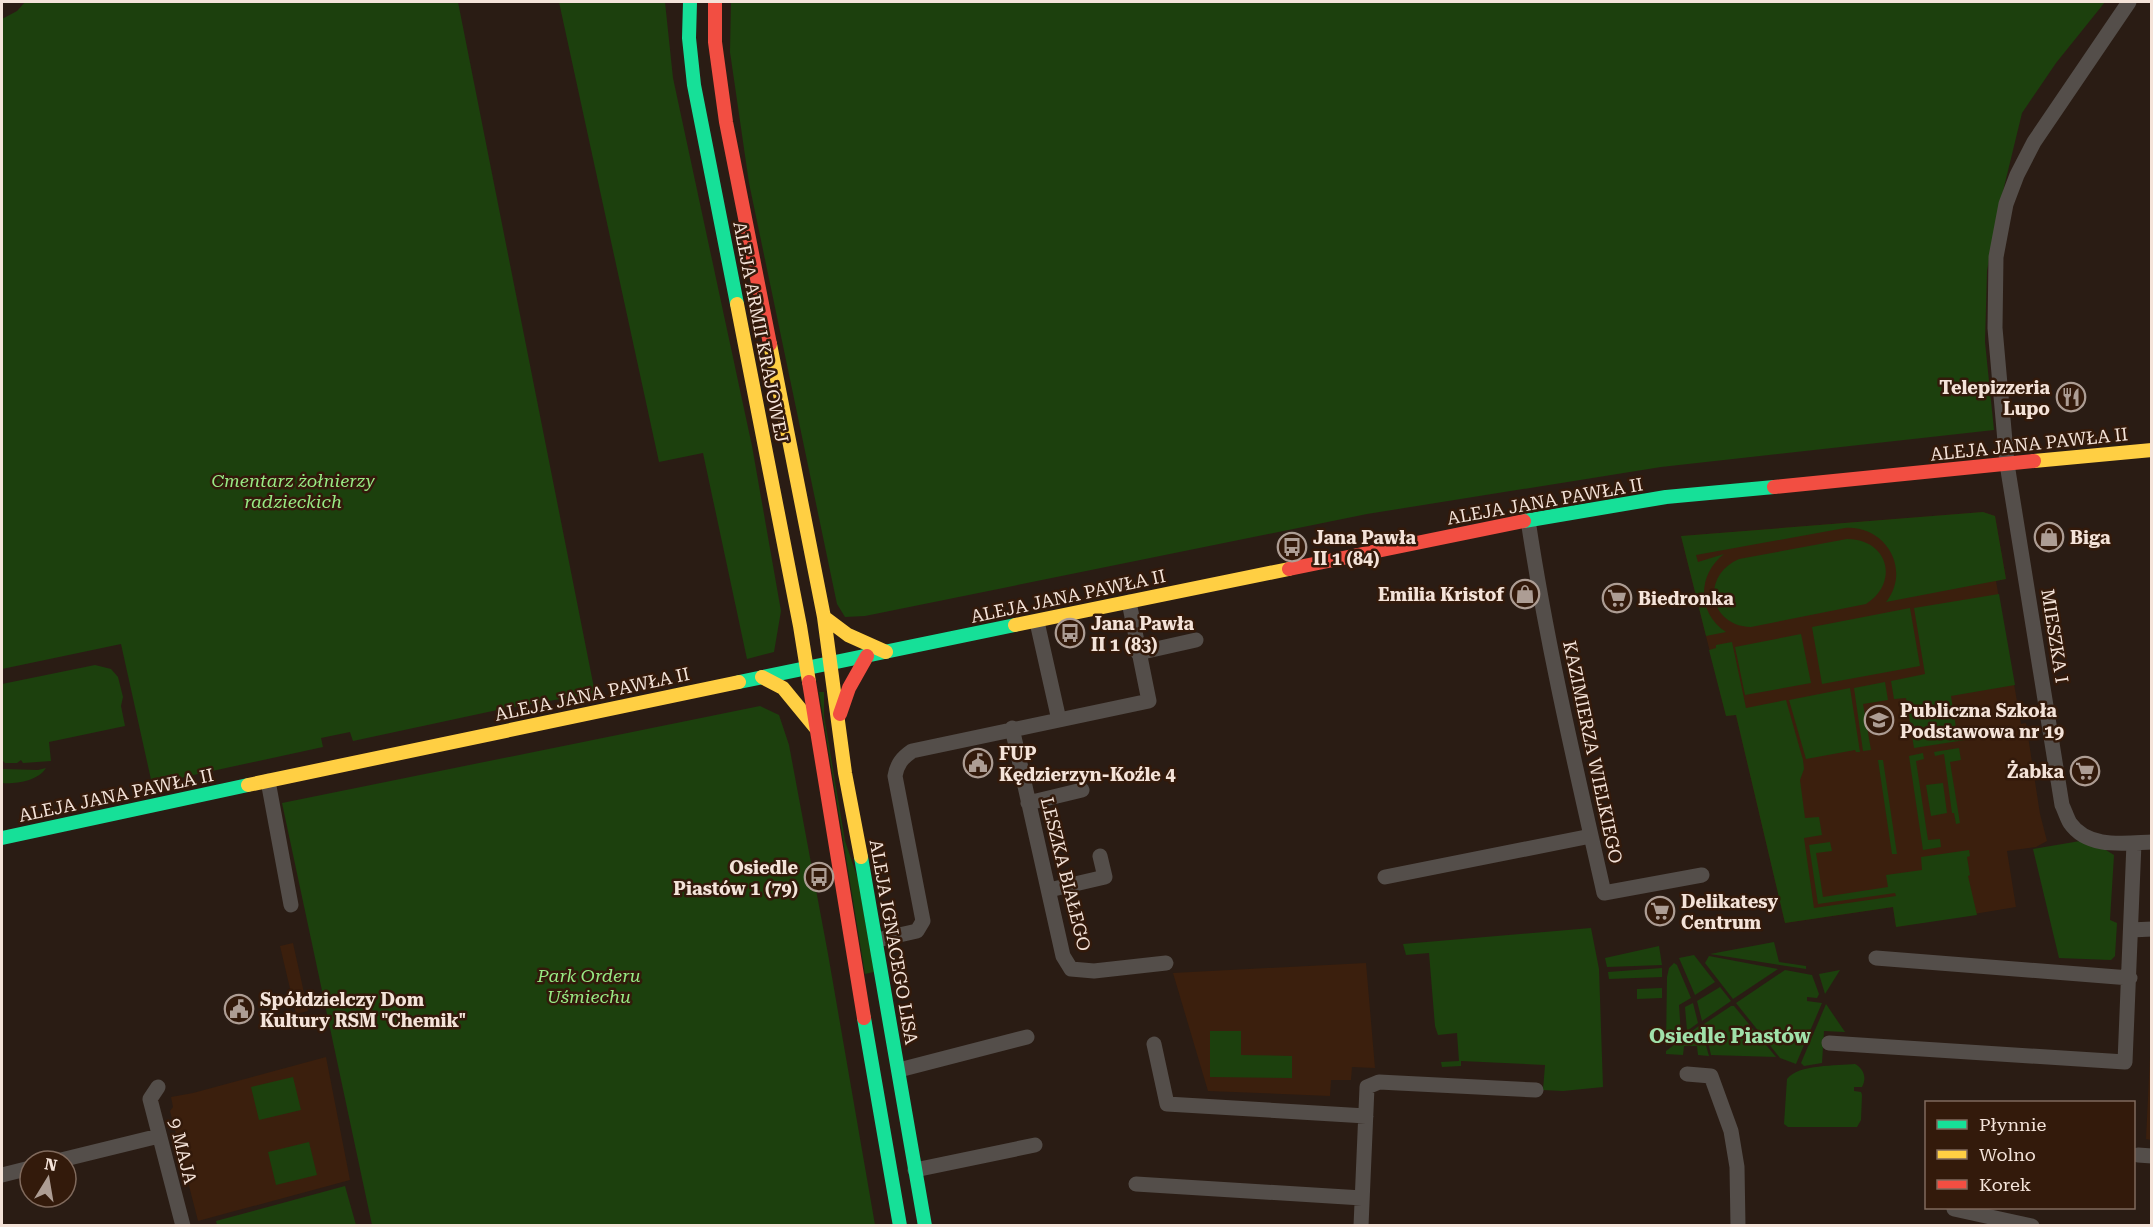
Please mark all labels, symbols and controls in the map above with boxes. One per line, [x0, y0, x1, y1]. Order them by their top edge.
street label: ALEJA ARMII KRAJOWEJ [729, 219, 793, 445]
place label: Telepizzeria Lupo [1939, 377, 2050, 419]
restaurant icon: Telepizzeria Lupo [2055, 381, 2087, 413]
street label: ALEJA JANA PAWŁA II [1929, 423, 2129, 465]
park label: Cmentarz żołnierzy radzieckich [211, 470, 375, 512]
street label: ALEJA JANA PAWŁA II [1445, 473, 1645, 529]
shop icon: Biga [2033, 521, 2065, 553]
place label: Jana Pawła II 1 (84) [1313, 527, 1417, 569]
place label: Biga [2070, 527, 2111, 548]
bus stop icon: Jana Pawła II 1 (84) [1276, 531, 1308, 563]
street label: ALEJA JANA PAWŁA II [969, 565, 1167, 627]
shop icon: Emilia Kristof [1509, 578, 1541, 610]
supermarket icon: Biedronka [1601, 582, 1633, 614]
place label: Emilia Kristof [1378, 584, 1505, 605]
street label: MIESZKA I [2037, 587, 2073, 685]
place label: Biedronka [1638, 588, 1734, 609]
place label: Jana Pawła II 1 (83) [1091, 613, 1195, 655]
bus stop icon: Jana Pawła II 1 (83) [1054, 617, 1086, 649]
street label: KAZIMIERZA WIELKIEGO [1559, 639, 1627, 865]
street label: ALEJA JANA PAWŁA II [493, 663, 691, 725]
place label: Publiczna Szkoła Podstawowa nr 19 [1900, 700, 2064, 742]
school or university icon: Publiczna Szkoła Podstawowa nr 19 [1863, 704, 1895, 736]
place label: FUP Kędzierzyn-Koźle 4 [999, 743, 1176, 785]
public building icon: FUP Kędzierzyn-Koźle 4 [962, 747, 994, 779]
supermarket icon: Żabka [2069, 755, 2101, 787]
place label: Żabka [2007, 760, 2064, 782]
street label: ALEJA JANA PAWŁA II [17, 764, 215, 826]
street label: LESZKA BIAŁEGO [1037, 795, 1095, 953]
street label: ALEJA IGNACEGO LISA [866, 838, 922, 1047]
place label: Osiedle Piastów 1 (79) [673, 857, 798, 899]
bus stop icon: Osiedle Piastów 1 (79) [803, 861, 835, 893]
place label: Delikatesy Centrum [1681, 891, 1778, 933]
supermarket icon: Delikatesy Centrum [1644, 895, 1676, 927]
park label: Park Orderu Uśmiechu [536, 965, 641, 1007]
place label: Spółdzielczy Dom Kultury RSM "Chemik" [260, 989, 466, 1031]
public building icon: Spółdzielczy Dom Kultury RSM "Chemik" [223, 993, 255, 1025]
district label: Osiedle Piastów [1649, 1024, 1812, 1048]
legend [1925, 1101, 2135, 1209]
text: Płynnie [1979, 1114, 2046, 1135]
street label: 9 MAJA [165, 1116, 201, 1186]
text: Wolno [1979, 1144, 2036, 1165]
north arrow [18, 1149, 78, 1209]
text: N [43, 1154, 59, 1175]
text: Korek [1979, 1174, 2031, 1195]

